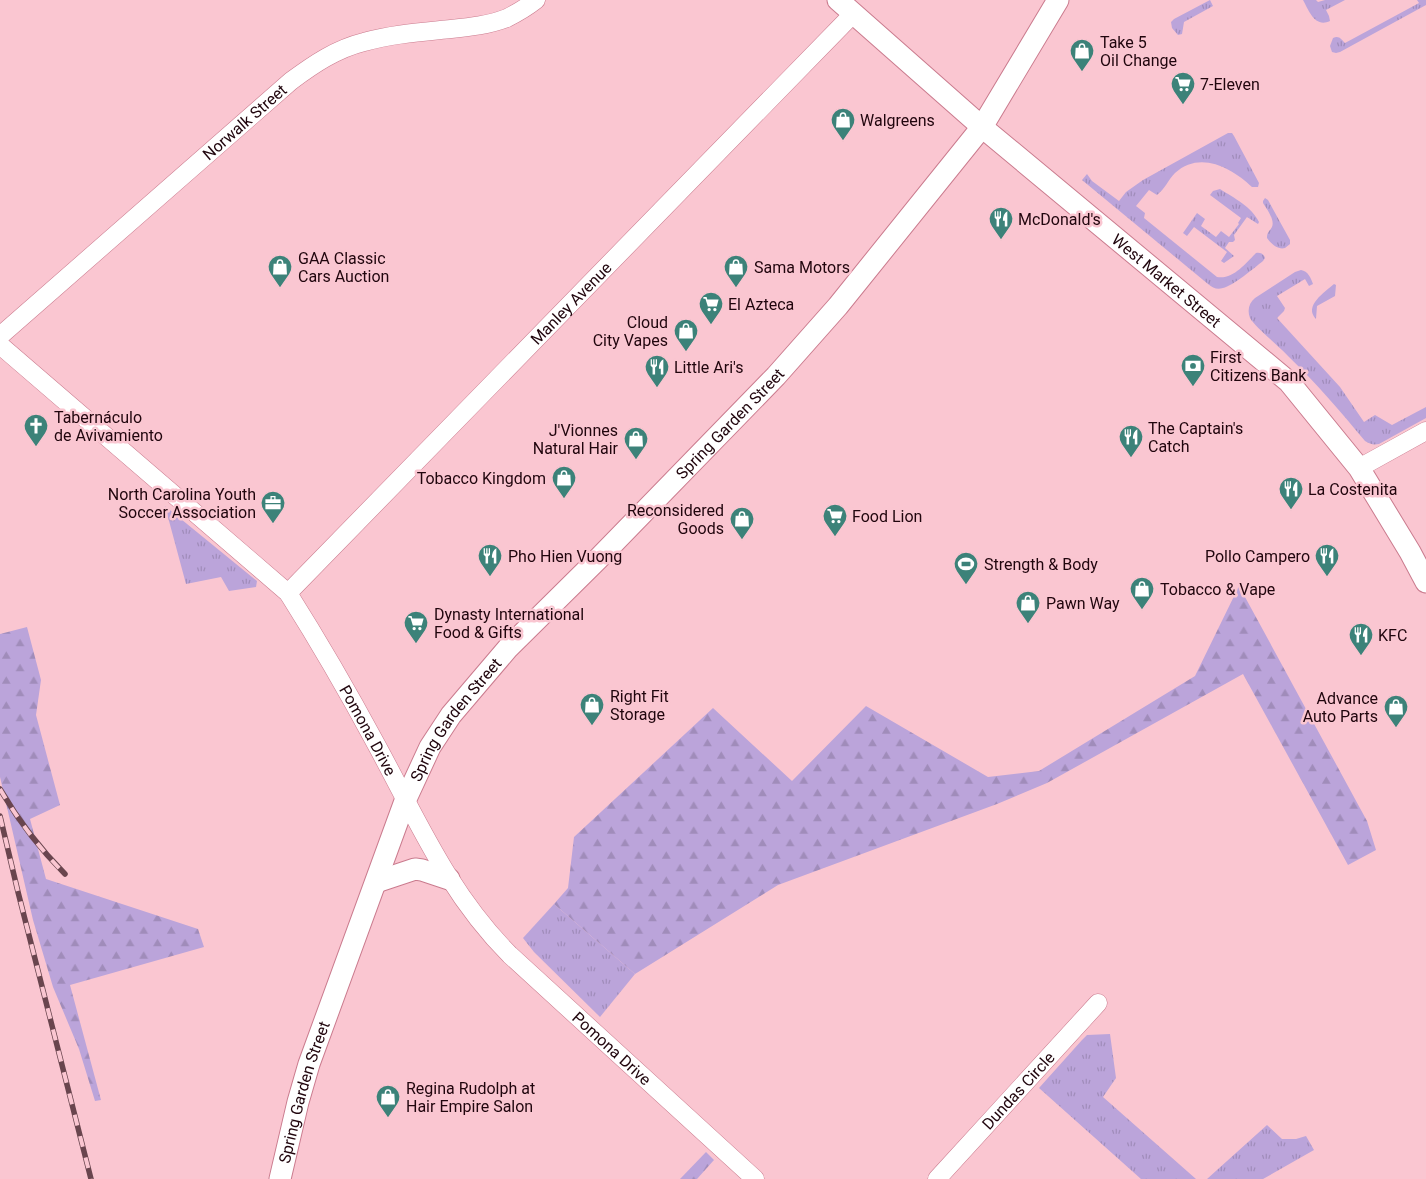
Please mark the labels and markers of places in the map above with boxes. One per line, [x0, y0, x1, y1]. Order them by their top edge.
place label: Take 5 Oil Change [1100, 33, 1177, 70]
shop icon: Take 5 Oil Change [1069, 38, 1095, 72]
supermarket icon: 7-Eleven [1170, 71, 1196, 105]
place label: 7-Eleven [1200, 75, 1260, 94]
shop icon: Walgreens [830, 107, 856, 141]
place label: Walgreens [860, 111, 935, 130]
restaurant icon: McDonald's [988, 206, 1014, 240]
place label: McDonald's [1018, 210, 1101, 229]
place label: GAA Classic Cars Auction [298, 249, 389, 286]
shop icon: GAA Classic Cars Auction [267, 254, 293, 288]
shop icon: Sama Motors [723, 254, 749, 288]
place label: Sama Motors [754, 258, 850, 277]
supermarket icon: El Azteca [698, 291, 724, 325]
place label: El Azteca [728, 295, 794, 314]
place label: Cloud City Vapes [593, 313, 668, 350]
shop icon: Cloud City Vapes [673, 318, 699, 352]
place label: First Citizens Bank [1210, 348, 1307, 385]
bank icon: First Citizens Bank [1180, 353, 1206, 387]
restaurant icon: Little Ari's [644, 354, 670, 388]
place label: Little Ari's [674, 358, 744, 377]
place label: Tabernáculo de Avivamiento [54, 408, 163, 445]
church icon: Tabernáculo de Avivamiento [23, 413, 49, 447]
place label: The Captain's Catch [1148, 419, 1243, 456]
place label: J'Vionnes Natural Hair [533, 421, 619, 458]
restaurant icon: The Captain's Catch [1118, 424, 1144, 458]
shop icon: J'Vionnes Natural Hair [623, 426, 649, 460]
shop icon: Tobacco Kingdom [551, 465, 577, 499]
place label: Tobacco Kingdom [417, 469, 546, 488]
restaurant icon: La Costenita [1278, 476, 1304, 510]
place label: La Costenita [1308, 480, 1397, 499]
place label: North Carolina Youth Soccer Association [108, 485, 256, 522]
office icon: North Carolina Youth Soccer Association [260, 490, 286, 524]
place label: Reconsidered Goods [627, 501, 724, 538]
supermarket icon: Food Lion [822, 503, 848, 537]
shop icon: Reconsidered Goods [729, 506, 755, 540]
place label: Food Lion [852, 507, 922, 526]
restaurant icon: Pho Hien Vuong [477, 543, 503, 577]
restaurant icon: Pollo Campero [1314, 543, 1340, 577]
place label: Pho Hien Vuong [508, 547, 622, 566]
place label: Pollo Campero [1205, 547, 1310, 566]
sports icon: Strength & Body [953, 551, 979, 585]
place label: Strength & Body [984, 555, 1098, 574]
shop icon: Tobacco & Vape [1129, 576, 1155, 610]
place label: Tobacco & Vape [1160, 580, 1275, 599]
shop icon: Pawn Way [1015, 590, 1041, 624]
place label: Pawn Way [1046, 594, 1120, 613]
place label: Dynasty International Food & Gifts [434, 605, 584, 642]
supermarket icon: Dynasty International Food & Gifts [403, 610, 429, 644]
restaurant icon: KFC [1348, 622, 1374, 656]
place label: KFC [1378, 626, 1407, 645]
place label: Right Fit Storage [610, 687, 669, 724]
place label: Advance Auto Parts [1303, 689, 1378, 726]
shop icon: Right Fit Storage [579, 692, 605, 726]
shop icon: Advance Auto Parts [1383, 694, 1409, 728]
place label: Regina Rudolph at Hair Empire Salon [406, 1079, 535, 1116]
shop icon: Regina Rudolph at Hair Empire Salon [375, 1084, 401, 1118]

